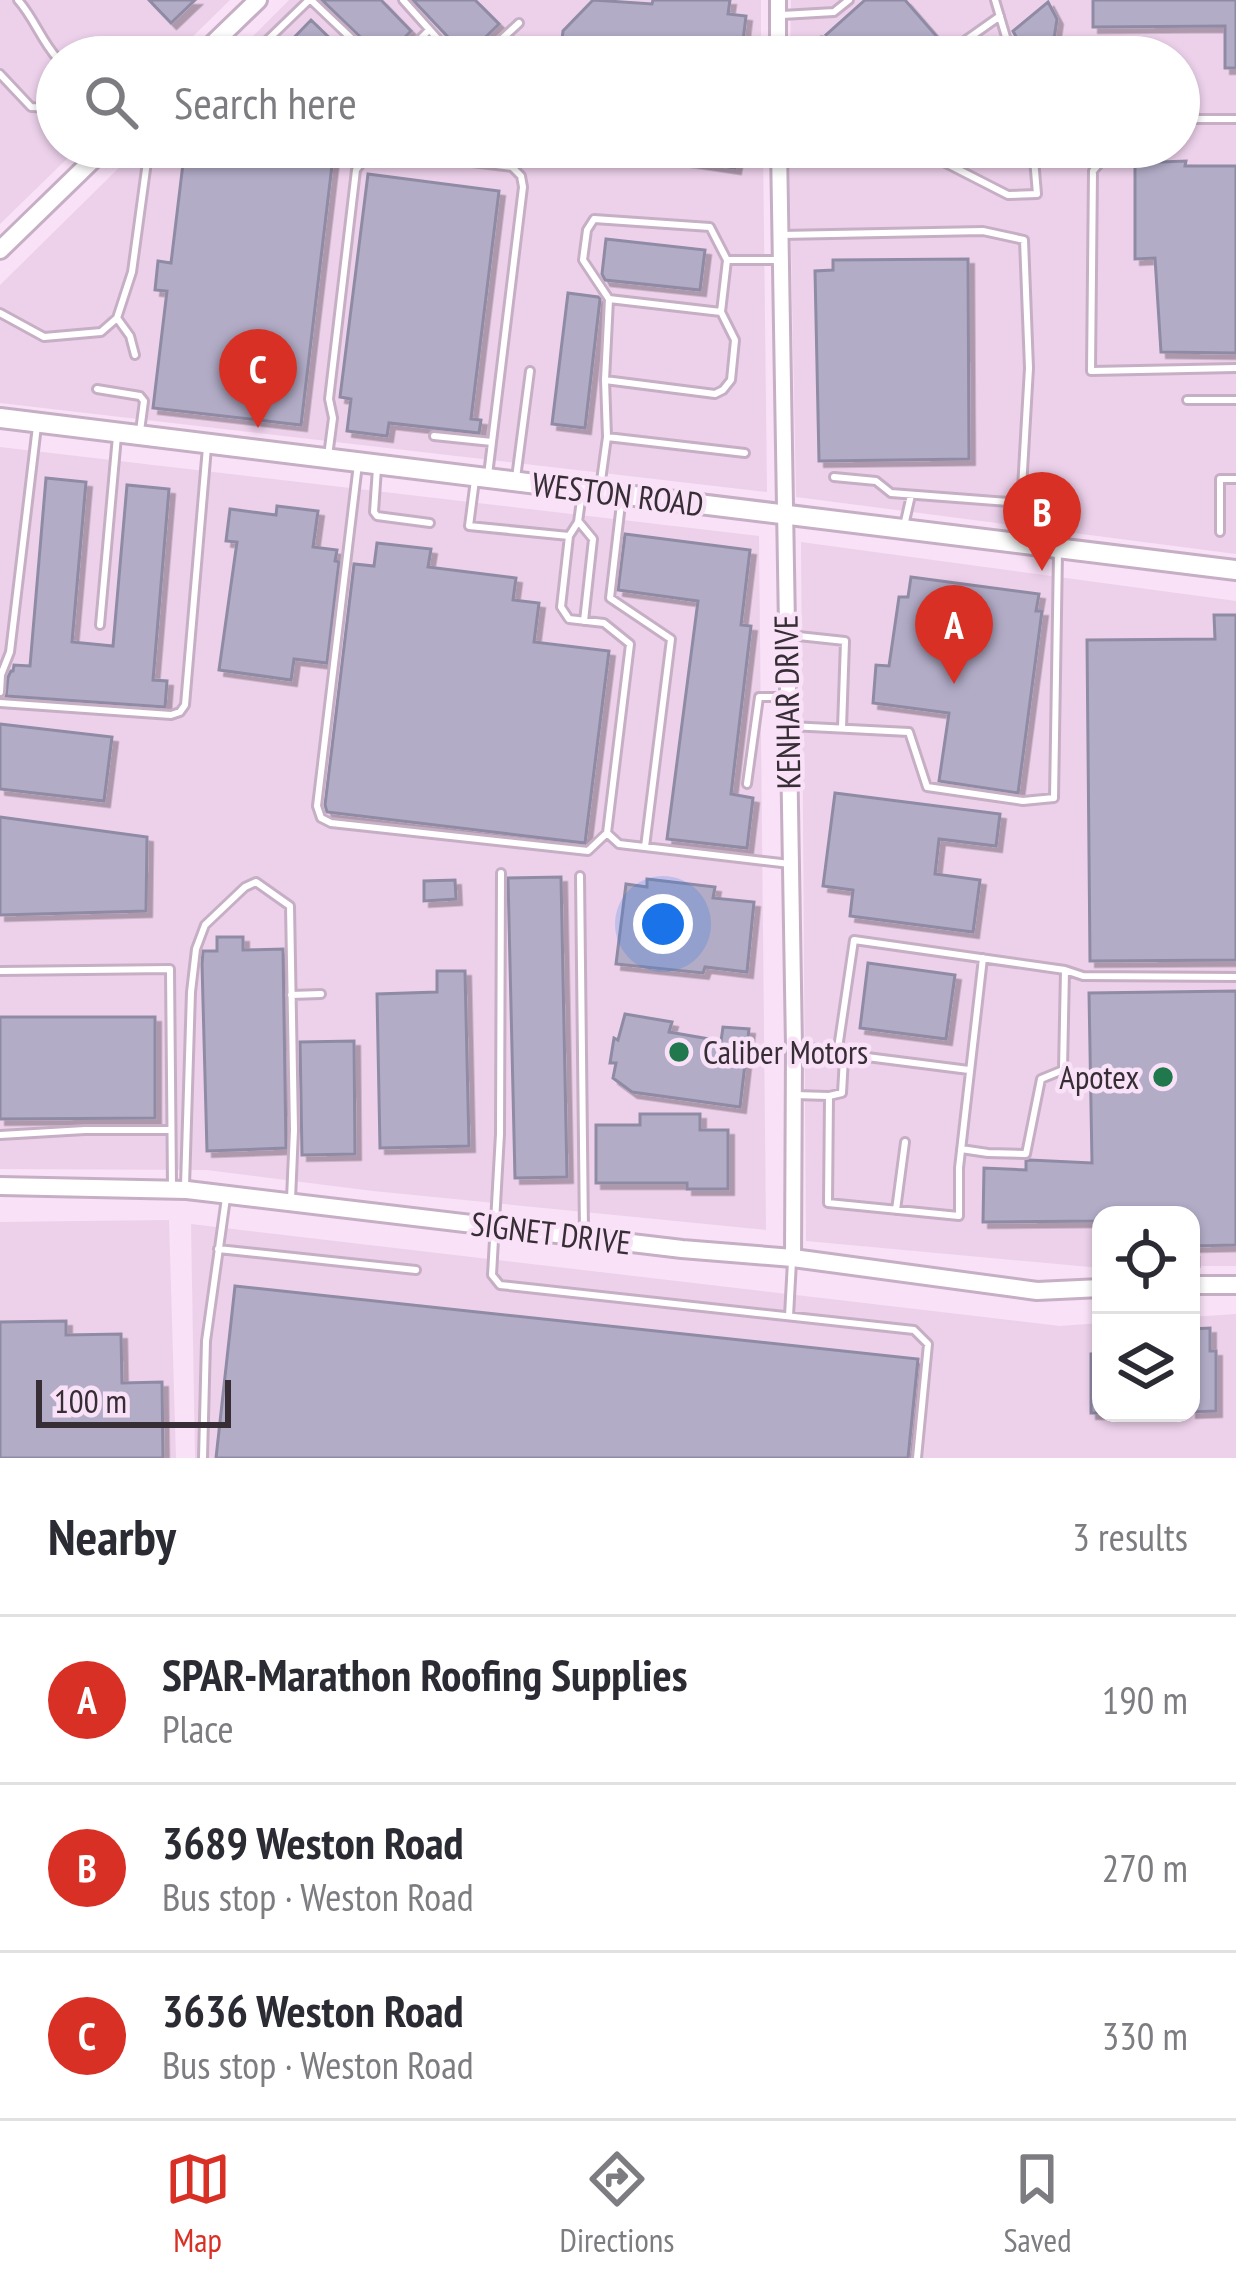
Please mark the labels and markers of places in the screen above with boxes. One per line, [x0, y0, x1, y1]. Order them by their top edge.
pin: C [219, 329, 297, 428]
pin: B [1003, 472, 1081, 571]
pin: A [915, 585, 993, 684]
place label: Caliber Motors [703, 1030, 868, 1073]
marker: Caliber Motors [666, 1039, 692, 1065]
place label: Apotex [1059, 1055, 1139, 1098]
marker: Apotex [1150, 1064, 1176, 1090]

